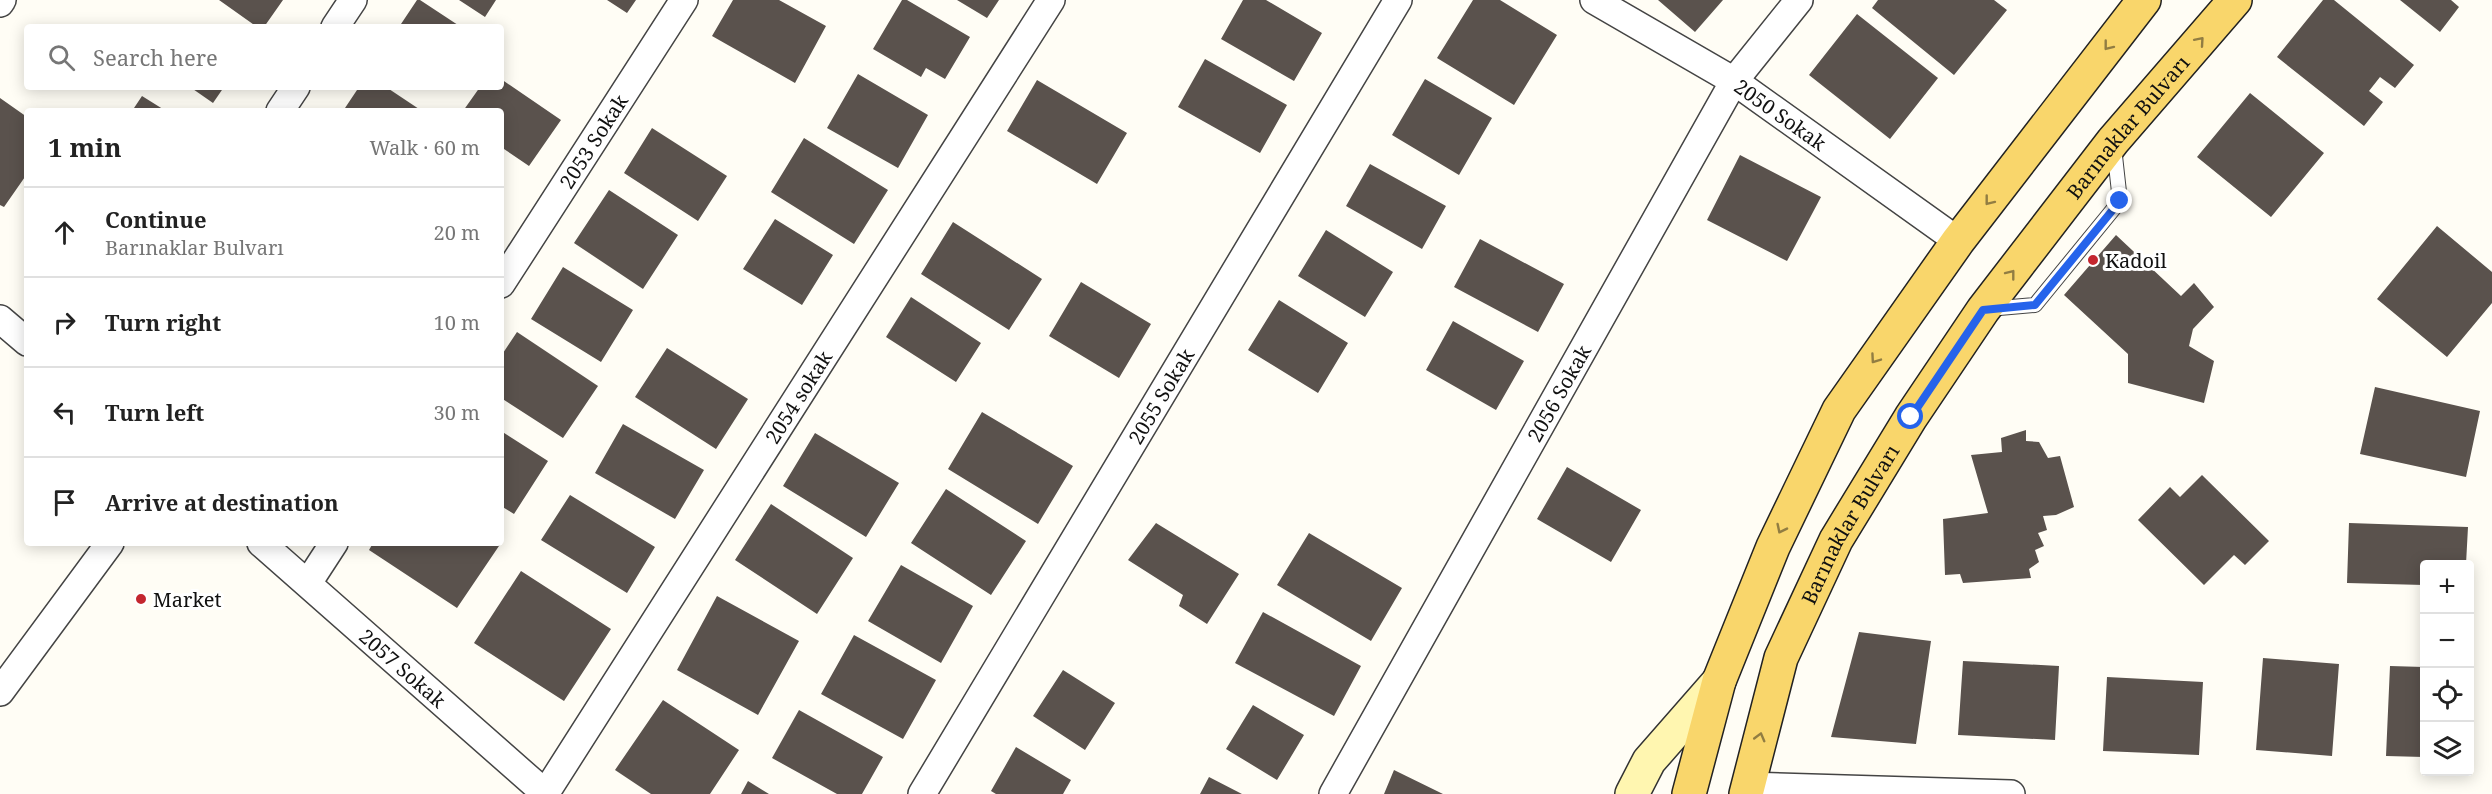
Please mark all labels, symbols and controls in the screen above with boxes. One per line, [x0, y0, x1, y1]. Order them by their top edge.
search box [24, 24, 504, 90]
one-way arrow [2193, 37, 2204, 48]
one-way arrow [2104, 40, 2115, 51]
icon: search [45, 41, 78, 74]
text: Search here [93, 42, 218, 72]
street label: Barınaklar Bulvarı [2060, 49, 2195, 204]
street label: 2050 Sokak [1729, 72, 1832, 157]
street label: 2053 Sokak [553, 89, 634, 193]
text: 1 min [48, 129, 122, 165]
text: Walk · 60 m [369, 134, 480, 161]
route end [2106, 187, 2132, 213]
one-way arrow [1985, 194, 1996, 205]
text: Continue [105, 204, 207, 234]
icon: ahead [48, 216, 81, 249]
text: 20 m [434, 219, 480, 246]
text: Barınaklar Bulvarı [105, 234, 284, 261]
place label: Kadoil [2105, 247, 2167, 274]
marker: Kadoil [2086, 253, 2100, 267]
one-way arrow [2004, 270, 2015, 281]
icon: right [48, 306, 81, 339]
text: Turn right [105, 307, 221, 337]
text: 10 m [434, 309, 480, 336]
street label: 2056 Sokak [1520, 340, 1597, 446]
street label: 2055 Sokak [1121, 343, 1200, 449]
street label: 2054 sokak [758, 345, 838, 448]
one-way arrow [1871, 352, 1882, 363]
icon: left [48, 396, 81, 429]
text: Turn left [105, 397, 204, 427]
text: 30 m [434, 399, 480, 426]
route start [1897, 403, 1923, 429]
street label: Barınaklar Bulvarı [1795, 439, 1905, 608]
icon: arrive [48, 486, 81, 519]
text: Arrive at destination [105, 487, 339, 517]
one-way arrow [1777, 523, 1789, 534]
map controls [2420, 560, 2474, 776]
button: + [2420, 560, 2474, 614]
place label: Market [153, 586, 221, 613]
marker: Market [134, 592, 148, 606]
button: − [2420, 614, 2474, 668]
street label: 2057 Sokak [354, 622, 452, 714]
button: locate [2420, 668, 2474, 722]
button: layers [2420, 722, 2474, 776]
one-way arrow [1753, 732, 1765, 743]

